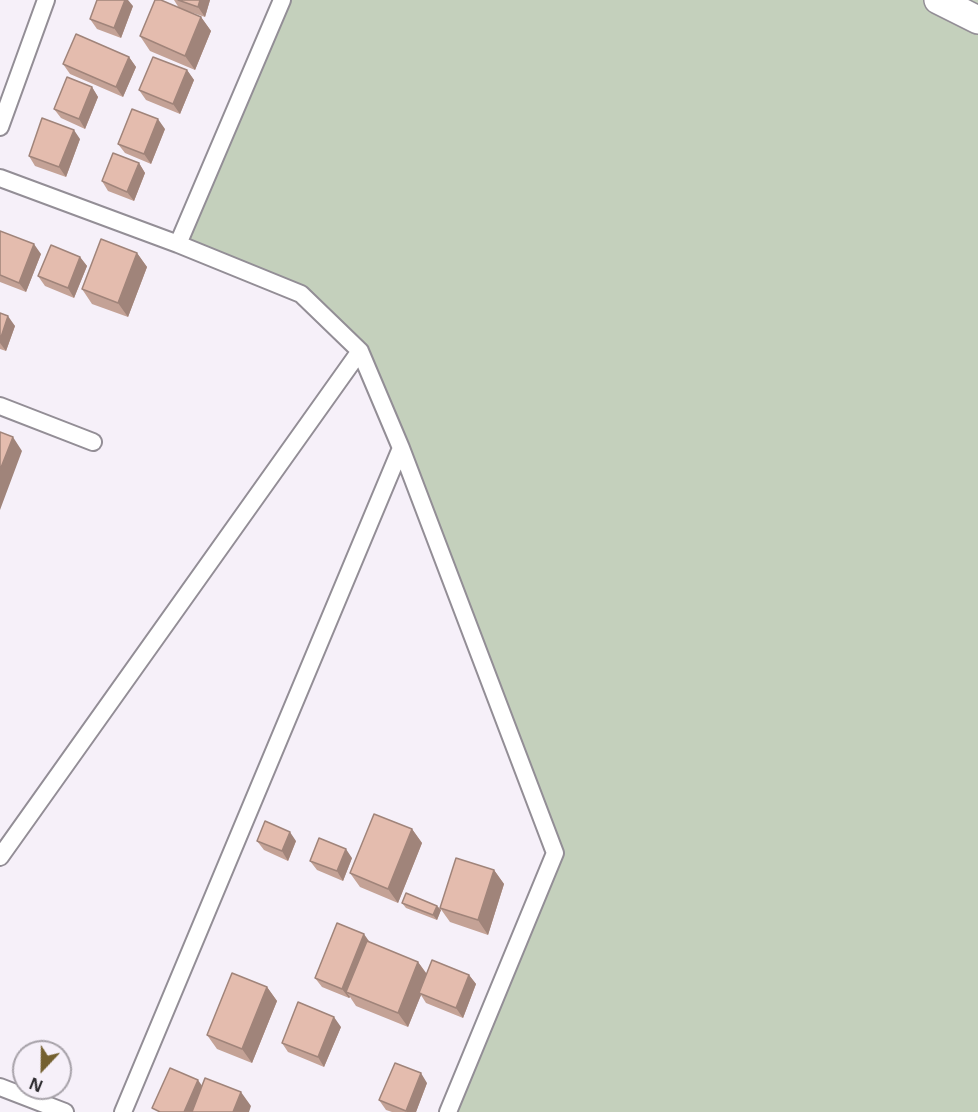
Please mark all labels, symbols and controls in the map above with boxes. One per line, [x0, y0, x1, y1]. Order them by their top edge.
north arrow [12, 1040, 72, 1100]
text: N [26, 1072, 46, 1097]

